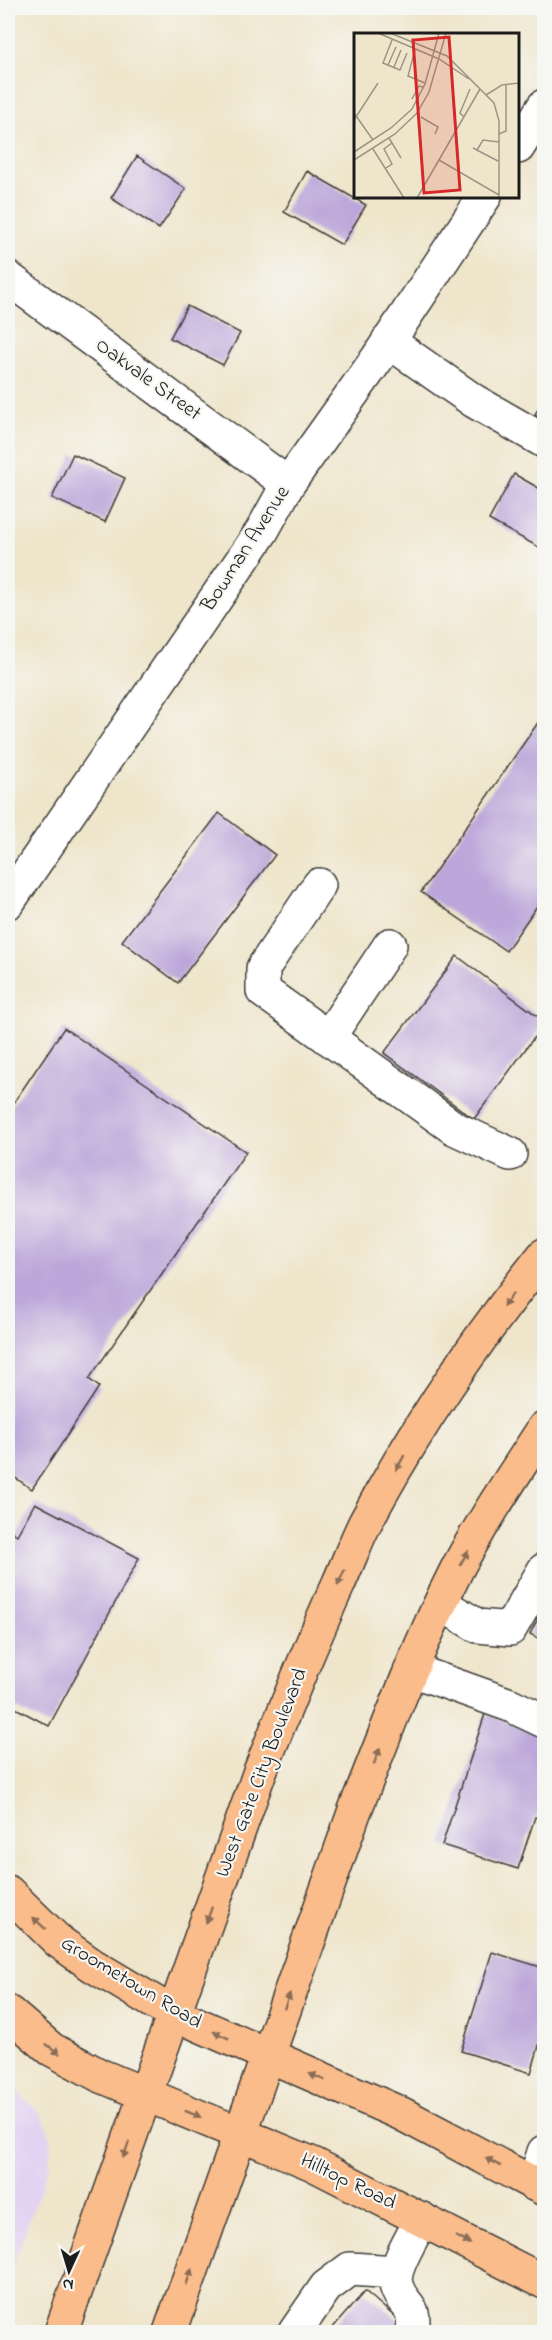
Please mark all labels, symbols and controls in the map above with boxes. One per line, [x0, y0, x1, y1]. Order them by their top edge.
inset map [354, 33, 519, 198]
street label: Oakvale Street [89, 331, 207, 429]
street label: Bowman Avenue [193, 480, 298, 619]
one-way arrow [502, 1292, 514, 1308]
one-way arrow [395, 1455, 406, 1471]
one-way arrow [459, 1549, 469, 1566]
one-way arrow [336, 1569, 346, 1587]
street label: West Gate City Boulevard [208, 1664, 318, 1883]
one-way arrow [372, 1746, 382, 1764]
one-way arrow [203, 1907, 213, 1925]
one-way arrow [31, 1916, 46, 1930]
street label: Groometown Road [55, 1929, 208, 2037]
one-way arrow [283, 1992, 293, 2010]
one-way arrow [211, 2030, 229, 2040]
one-way arrow [44, 2043, 60, 2055]
one-way arrow [308, 2072, 326, 2082]
one-way arrow [184, 2109, 202, 2119]
one-way arrow [120, 2141, 130, 2159]
street label: Hilltop Road [295, 2146, 401, 2218]
one-way arrow [484, 2157, 501, 2167]
one-way arrow [455, 2235, 472, 2245]
north arrow [39, 2241, 99, 2301]
one-way arrow [185, 2268, 195, 2286]
text: N [62, 2272, 74, 2296]

